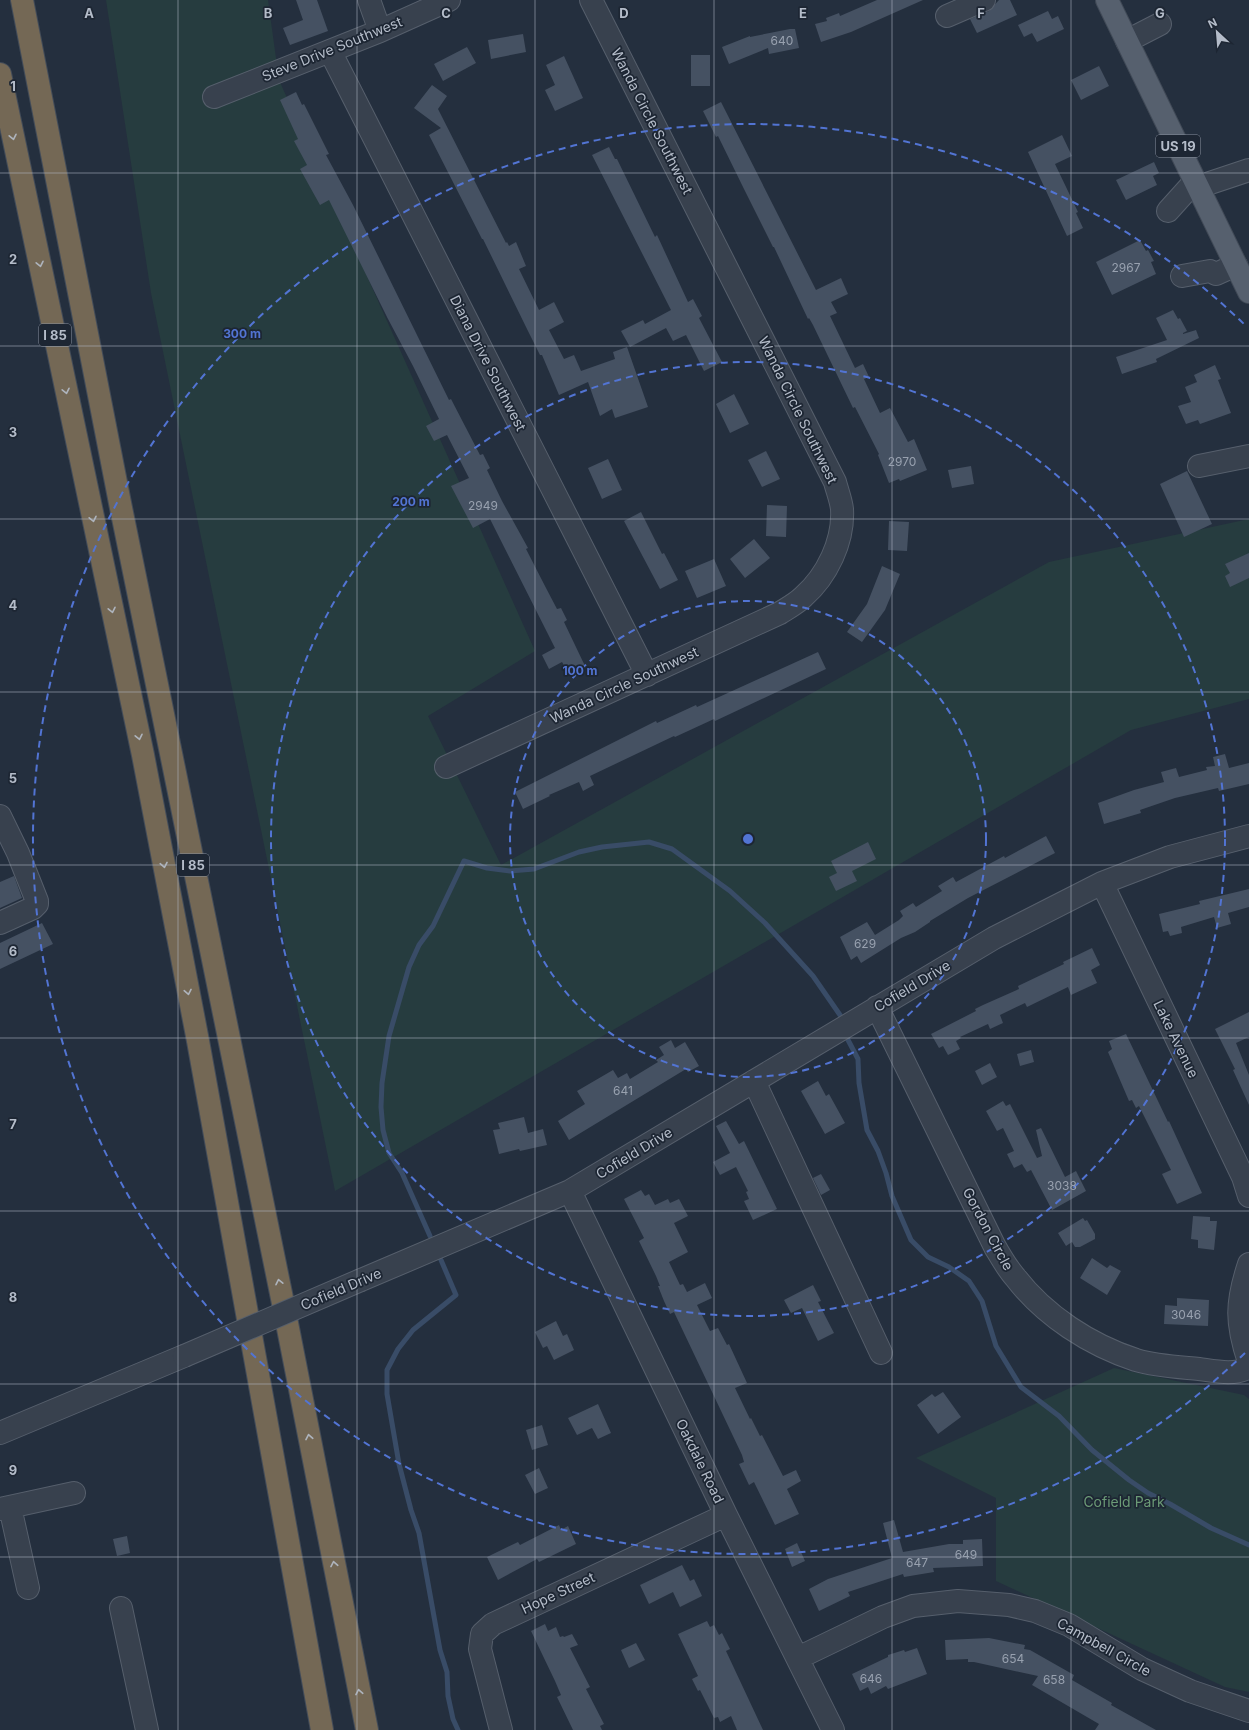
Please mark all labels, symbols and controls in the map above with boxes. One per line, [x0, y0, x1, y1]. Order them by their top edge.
text: A [84, 5, 94, 21]
text: B [264, 5, 273, 21]
text: C [441, 5, 451, 21]
text: D [619, 5, 629, 21]
text: E [799, 5, 807, 21]
text: F [977, 5, 985, 21]
text: G [1155, 5, 1165, 21]
street label: Steve Drive Southwest [259, 12, 405, 84]
north arrow [1197, 12, 1237, 52]
text: N [1206, 15, 1219, 31]
house number: 640 [771, 33, 793, 48]
street label: Wanda Circle Southwest [608, 45, 697, 197]
text: 1 [10, 78, 16, 94]
one-way arrow [9, 134, 17, 140]
road number: US 19 [1156, 135, 1200, 157]
text: 2 [9, 251, 17, 267]
house number: 2967 [1112, 260, 1141, 275]
one-way arrow [35, 261, 43, 267]
street label: Diana Drive Southwest [447, 292, 530, 434]
road number: I 85 [39, 324, 71, 346]
text: 300 m [223, 326, 261, 341]
street label: Wanda Circle Southwest [755, 333, 842, 486]
one-way arrow [62, 388, 70, 394]
text: 3 [9, 424, 17, 440]
house number: 2970 [888, 454, 916, 469]
text: 200 m [392, 494, 430, 509]
house number: 2949 [468, 498, 498, 513]
one-way arrow [88, 515, 97, 522]
text: 4 [9, 597, 18, 613]
one-way arrow [108, 607, 116, 613]
street label: Wanda Circle Southwest [547, 643, 701, 726]
text: 100 m [562, 663, 598, 678]
one-way arrow [134, 734, 142, 740]
text: 5 [9, 770, 17, 786]
centre of rings [741, 832, 755, 846]
road number: I 85 [177, 854, 209, 876]
one-way arrow [159, 861, 167, 868]
house number: 629 [854, 936, 876, 951]
text: 6 [9, 943, 17, 959]
street label: Cofield Drive [871, 956, 953, 1015]
one-way arrow [184, 989, 192, 995]
street label: Lake Avenue [1150, 997, 1203, 1080]
house number: 641 [613, 1083, 633, 1098]
text: 7 [9, 1116, 17, 1132]
street label: Cofield Drive [593, 1123, 675, 1182]
house number: 3038 [1047, 1178, 1077, 1193]
street label: Gordon Circle [960, 1184, 1017, 1273]
street label: Cofield Drive [298, 1264, 384, 1313]
one-way arrow [275, 1278, 283, 1285]
text: 8 [9, 1289, 17, 1305]
house number: 3046 [1171, 1307, 1201, 1322]
street label: Oakdale Road [673, 1416, 728, 1506]
one-way arrow [306, 1433, 314, 1440]
text: 9 [9, 1462, 17, 1478]
park label: Cofield Park [1083, 1493, 1165, 1510]
house number: 649 [955, 1547, 977, 1562]
house number: 647 [906, 1555, 928, 1570]
one-way arrow [331, 1561, 339, 1567]
street label: Hope Street [518, 1568, 598, 1617]
street label: Campbell Circle [1054, 1614, 1154, 1679]
house number: 654 [1002, 1651, 1024, 1666]
house number: 646 [860, 1671, 882, 1686]
house number: 658 [1043, 1672, 1065, 1687]
one-way arrow [356, 1689, 364, 1695]

